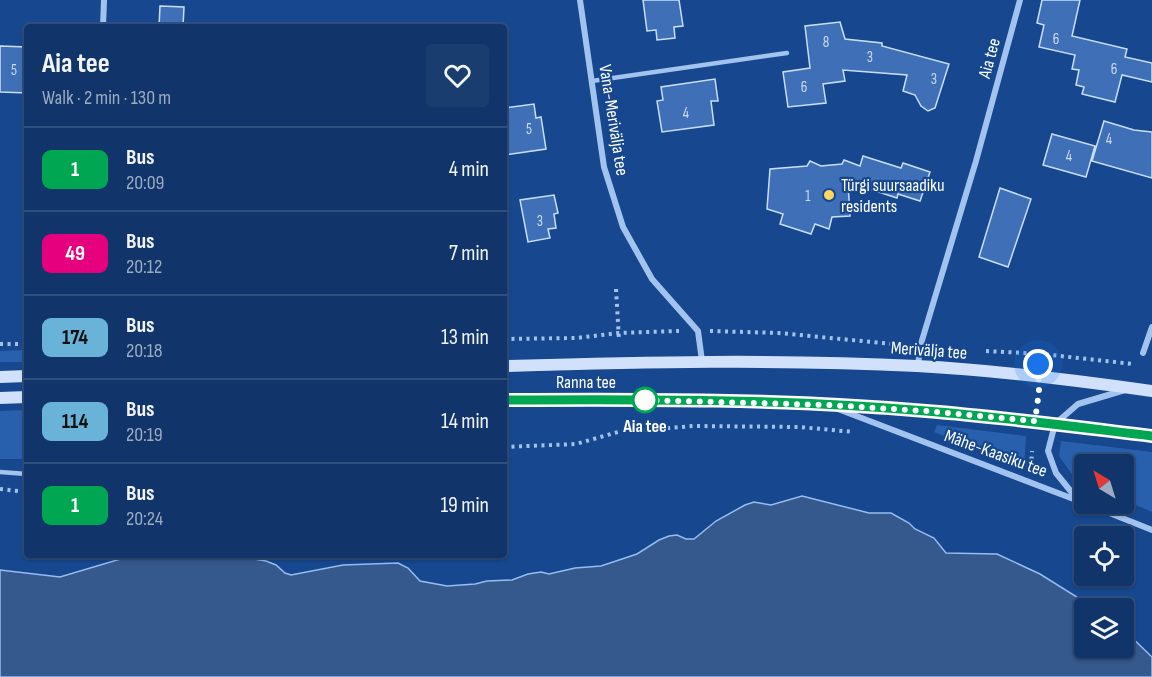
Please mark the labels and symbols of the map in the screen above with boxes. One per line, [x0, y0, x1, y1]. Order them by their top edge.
house number: 6 [1053, 30, 1059, 49]
house number: 8 [823, 33, 829, 52]
street label: Aia tee [974, 36, 1005, 81]
house number: 3 [867, 48, 873, 67]
house number: 6 [1111, 60, 1117, 79]
house number: 5 [11, 61, 17, 80]
street label: Vana-Merivälja tee [594, 63, 633, 177]
house number: 3 [931, 70, 937, 89]
house number: 6 [801, 78, 807, 97]
house number: 4 [683, 104, 689, 123]
house number: 5 [526, 120, 532, 139]
house number: 4 [1106, 130, 1112, 149]
house number: 4 [1066, 147, 1072, 166]
place label: Türgi suursaadiku residents [841, 175, 945, 217]
house number: 1 [805, 187, 811, 206]
marker: Türgi suursaadiku residents [822, 188, 836, 202]
house number: 3 [537, 212, 543, 231]
street label: Merivälja tee [890, 337, 968, 364]
your location [1023, 349, 1053, 379]
street label: Ranna tee [556, 372, 616, 393]
marker: Aia tee [632, 387, 658, 413]
place label: Aia tee [622, 416, 667, 437]
street label: Mähe-Kaasiku tee [942, 425, 1050, 482]
north arrow [1074, 454, 1134, 514]

